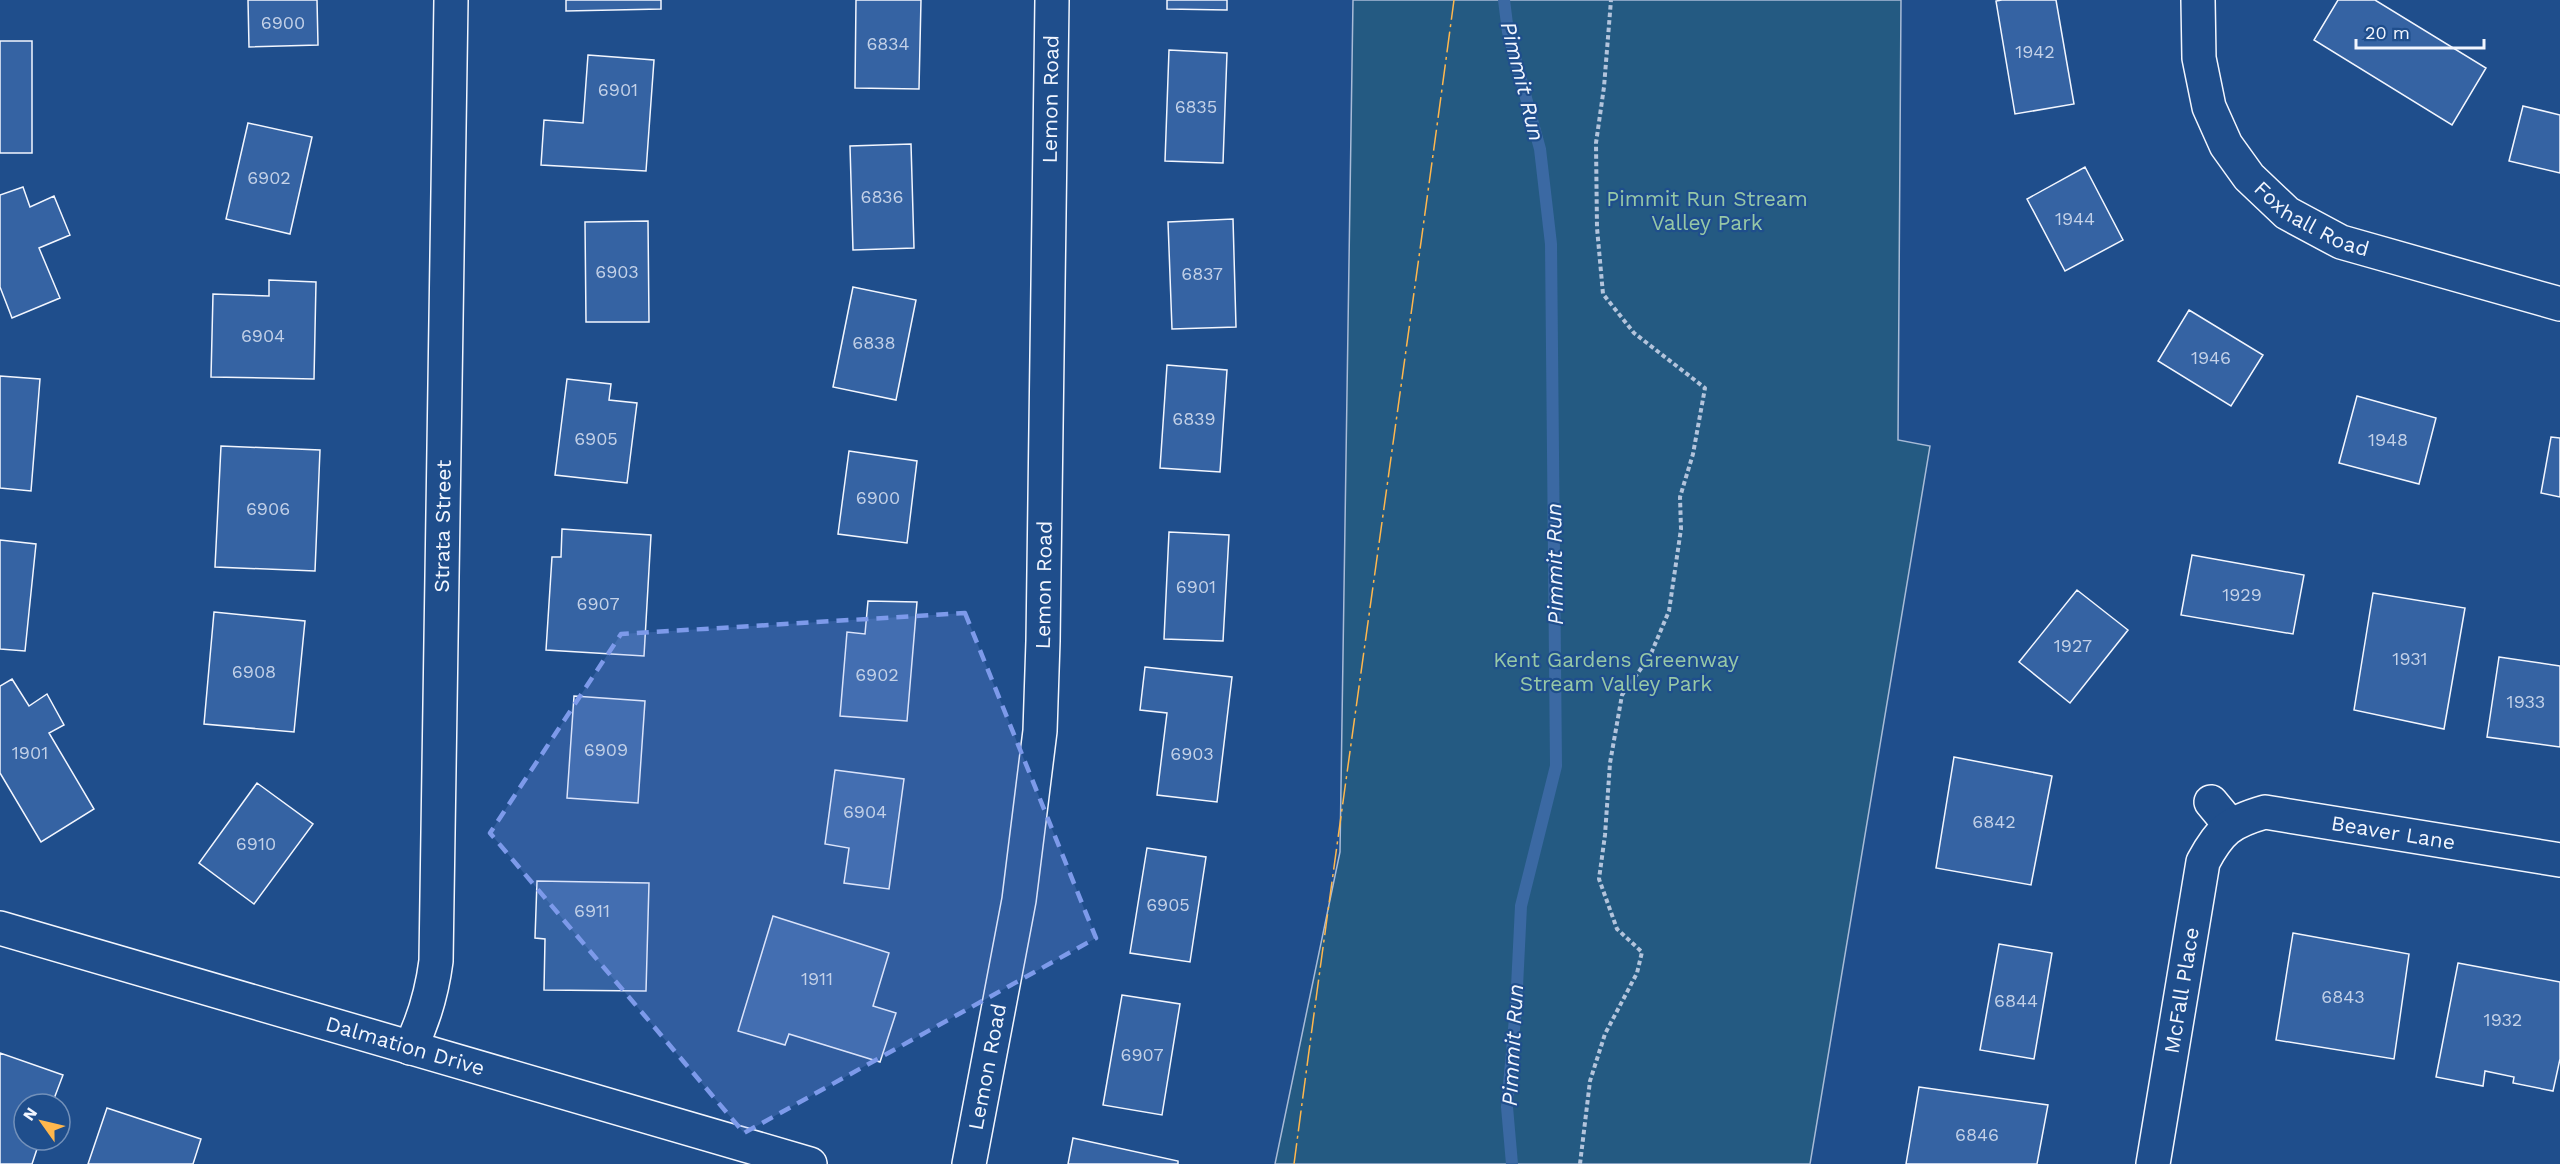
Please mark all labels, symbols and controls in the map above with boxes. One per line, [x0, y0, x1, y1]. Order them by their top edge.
house number: 6900 [261, 12, 305, 33]
scale bar [2356, 12, 2484, 50]
water label: Pimmit Run [1496, 19, 1549, 143]
text: 20 m [2365, 22, 2410, 43]
house number: 6834 [866, 33, 910, 54]
street label: Lemon Road [1037, 35, 1064, 163]
house number: 1942 [2015, 41, 2055, 62]
house number: 6901 [598, 79, 638, 100]
house number: 6835 [1175, 96, 1217, 117]
house number: 6902 [247, 167, 291, 188]
street label: Foxhall Road [2249, 176, 2372, 261]
house number: 6836 [860, 186, 904, 207]
park label: Pimmit Run Stream Valley Park [1606, 186, 1808, 235]
house number: 1944 [2055, 208, 2095, 229]
house number: 6903 [595, 261, 639, 282]
house number: 6837 [1181, 263, 1223, 284]
house number: 6904 [241, 325, 285, 346]
house number: 6838 [852, 332, 896, 353]
house number: 1946 [2191, 347, 2231, 368]
house number: 6839 [1172, 408, 1216, 429]
house number: 6905 [574, 428, 618, 449]
house number: 1948 [2368, 429, 2408, 450]
street label: Strata Street [429, 460, 456, 593]
house number: 6900 [856, 487, 900, 508]
house number: 6906 [246, 498, 290, 519]
water label: Pimmit Run [1541, 503, 1568, 625]
street label: Lemon Road [1030, 521, 1057, 650]
house number: 6901 [1176, 576, 1216, 597]
house number: 1929 [2222, 584, 2262, 605]
house number: 6907 [577, 593, 619, 614]
house number: 1927 [2054, 635, 2092, 656]
park label: Kent Gardens Greenway Stream Valley Park [1493, 647, 1739, 696]
house number: 1931 [2392, 648, 2428, 669]
house number: 6908 [232, 661, 276, 682]
house number: 6902 [855, 664, 899, 685]
house number: 1933 [2507, 691, 2545, 712]
house number: 6909 [584, 739, 628, 760]
house number: 1901 [12, 742, 48, 763]
house number: 6903 [1170, 743, 1214, 764]
house number: 6904 [843, 801, 887, 822]
street label: Beaver Lane [2329, 810, 2457, 855]
house number: 6842 [1972, 811, 2016, 832]
house number: 6910 [236, 833, 276, 854]
house number: 6905 [1146, 894, 1190, 915]
house number: 6911 [574, 900, 610, 921]
street label: McFall Place [2159, 925, 2204, 1055]
house number: 1911 [801, 968, 833, 989]
water label: Pimmit Run [1497, 983, 1528, 1107]
house number: 6843 [2321, 986, 2365, 1007]
house number: 6844 [1994, 990, 2038, 1011]
street label: Lemon Road [963, 1001, 1011, 1132]
house number: 1932 [2484, 1009, 2522, 1030]
street label: Dalmation Drive [323, 1011, 488, 1081]
house number: 6907 [1121, 1044, 1163, 1065]
north arrow [12, 1092, 72, 1152]
text: N [19, 1104, 41, 1124]
house number: 6846 [1955, 1124, 1999, 1145]

